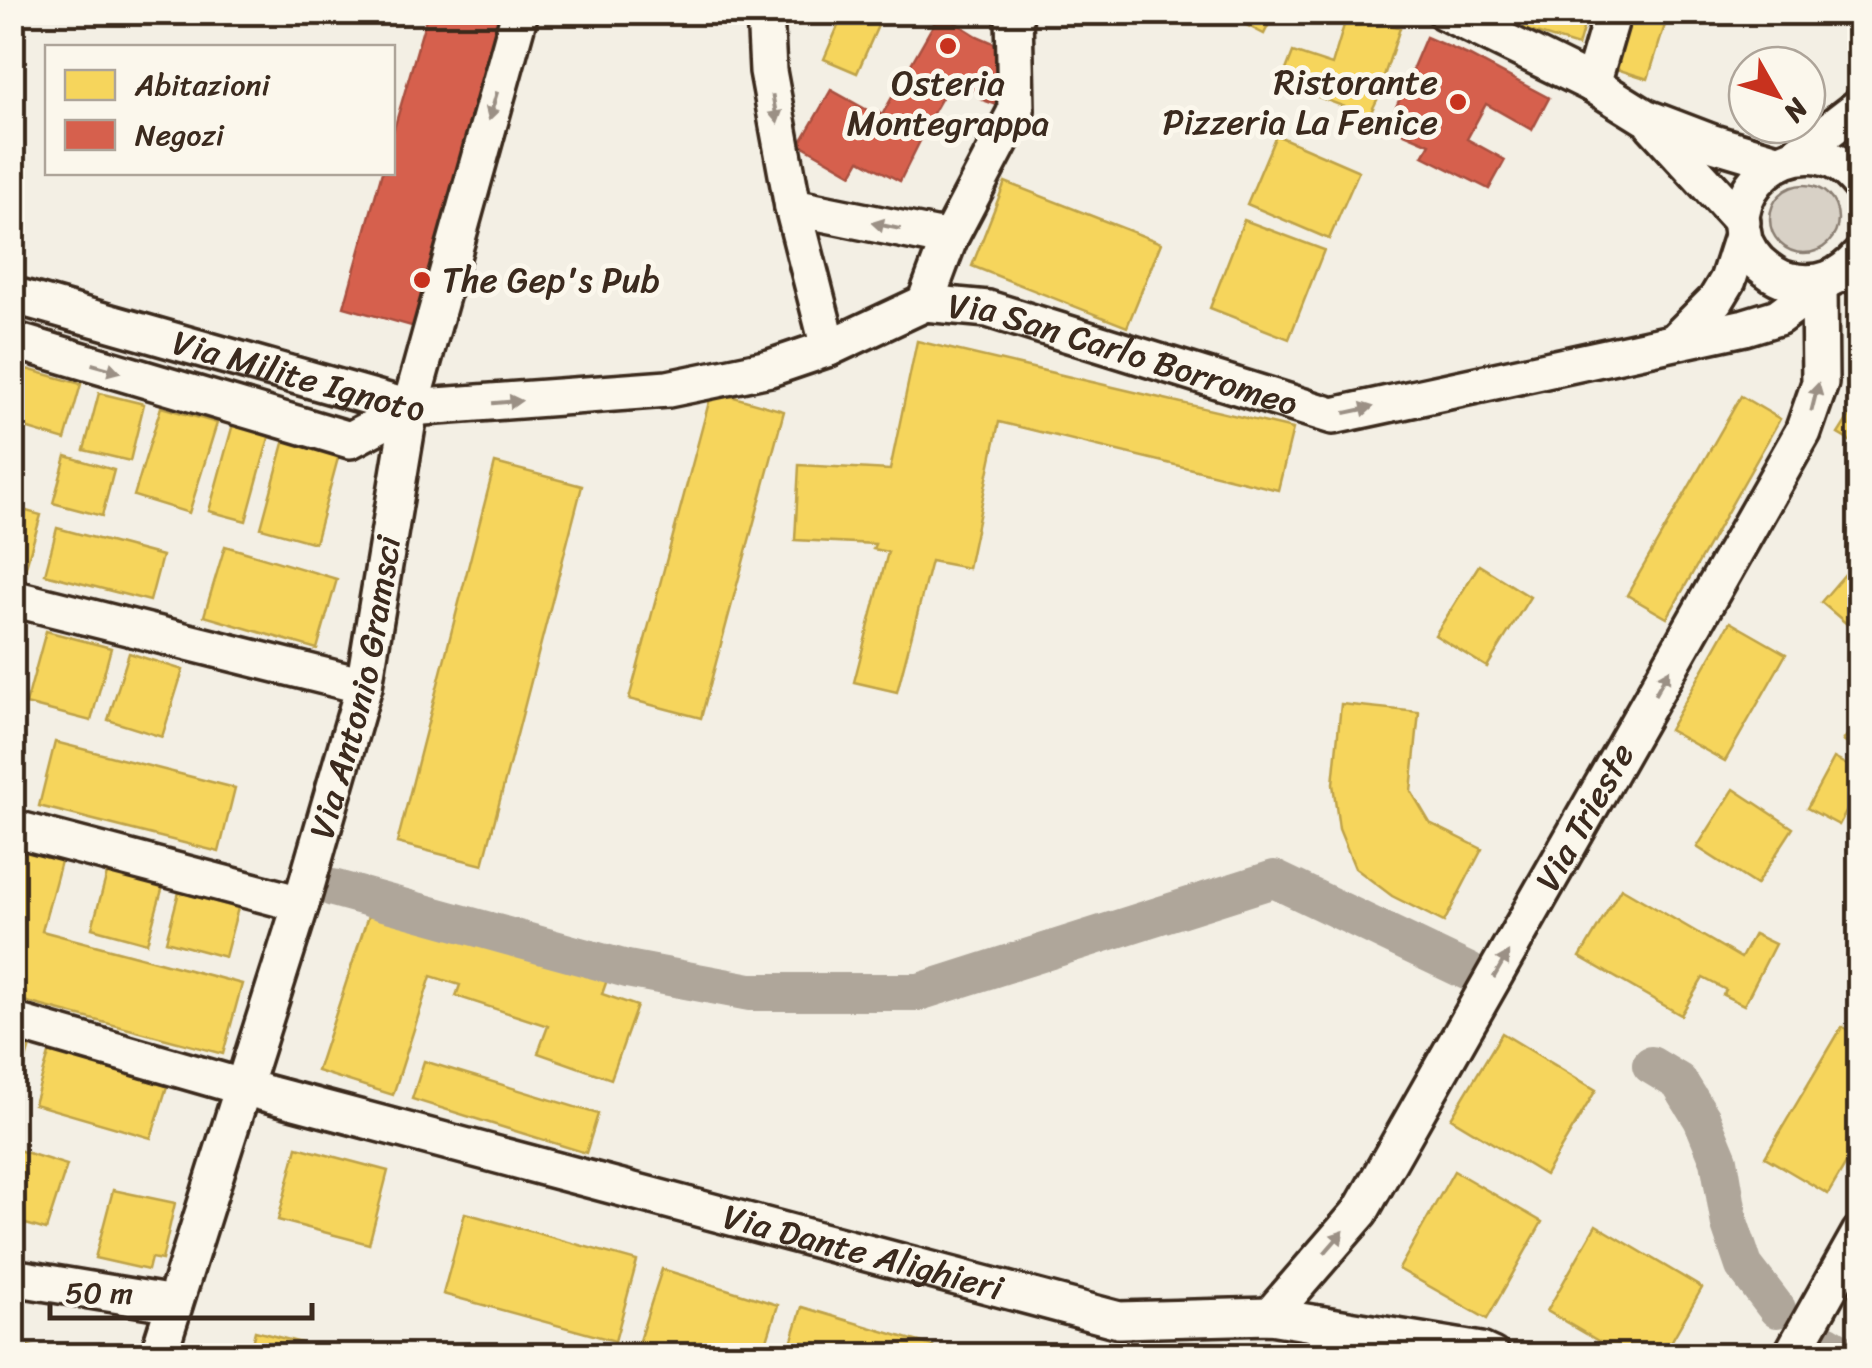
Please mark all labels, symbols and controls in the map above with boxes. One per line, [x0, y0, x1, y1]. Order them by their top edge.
marker: Osteria Montegrappa [937, 35, 959, 57]
legend [45, 45, 395, 175]
north arrow [1727, 45, 1827, 145]
place label: Ristorante Pizzeria La Fenice [1162, 51, 1438, 153]
place label: Osteria Montegrappa [847, 52, 1049, 154]
text: Abitazioni [134, 58, 272, 112]
text: N [1771, 87, 1822, 134]
one-way arrow [485, 91, 500, 122]
marker: Ristorante Pizzeria La Fenice [1447, 91, 1469, 113]
one-way arrow [767, 94, 783, 125]
text: Negozi [135, 108, 225, 162]
one-way arrow [871, 218, 902, 234]
place label: The Gep's Pub [442, 249, 660, 311]
marker: The Gep's Pub [411, 269, 433, 291]
street label: Via San Carlo Borromeo [946, 274, 1306, 434]
street label: Via Milite Ignoto [165, 311, 426, 439]
one-way arrow [91, 361, 122, 376]
one-way arrow [1808, 381, 1824, 412]
one-way arrow [492, 393, 523, 409]
one-way arrow [1344, 402, 1375, 417]
street label: Via Antonio Gramsci [290, 530, 420, 846]
one-way arrow [1653, 668, 1670, 696]
street label: Via Trieste [1517, 731, 1652, 903]
one-way arrow [1492, 950, 1509, 979]
street label: Via Dante Alighieri [716, 1185, 1011, 1319]
one-way arrow [1322, 1230, 1344, 1255]
scale bar [50, 1258, 312, 1320]
text: 50 m [65, 1266, 133, 1320]

